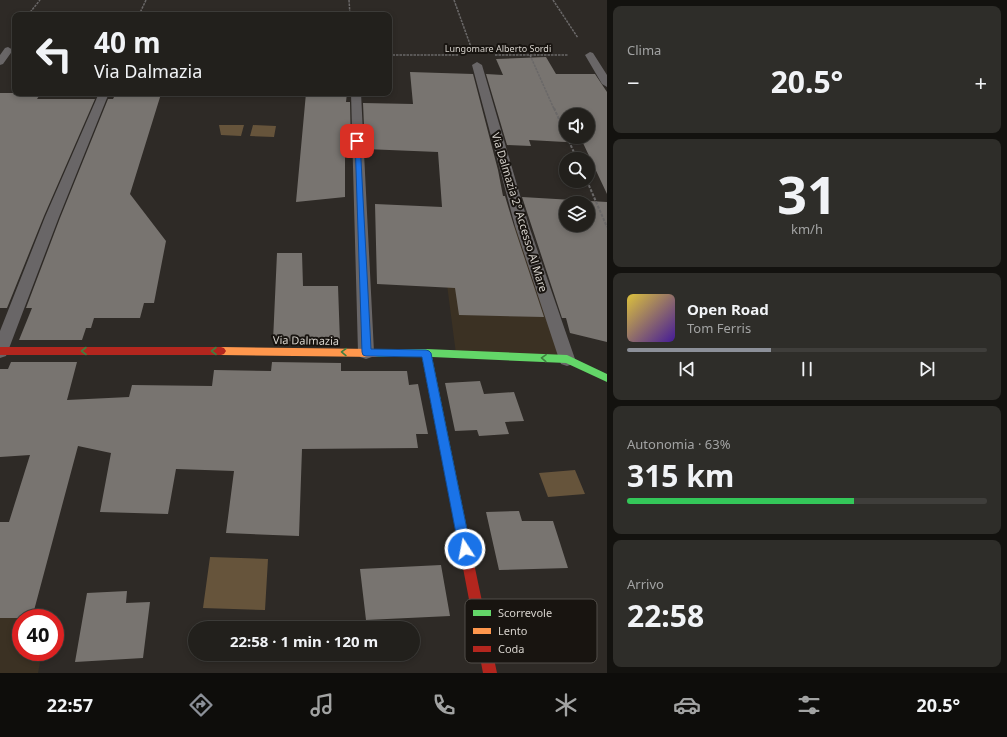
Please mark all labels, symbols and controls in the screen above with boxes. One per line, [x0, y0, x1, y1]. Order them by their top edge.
text: 40 m [94, 23, 161, 61]
icon: left [28, 28, 80, 80]
text: Clima [627, 41, 661, 59]
street label: Lungomare Alberto Sordi [445, 42, 551, 55]
text: Via Dalmazia [94, 59, 202, 83]
text: 20.5° [771, 61, 843, 102]
text: − [627, 67, 640, 97]
text: + [974, 67, 987, 97]
map controls [559, 108, 595, 232]
button: sound [559, 108, 595, 144]
pin [340, 124, 374, 158]
icon: arrive [346, 130, 368, 152]
street label: Via Dalmazia 2° Accesso Al Mare [489, 130, 551, 294]
button: search [559, 152, 595, 188]
text: 31 [777, 158, 837, 229]
button: layers [559, 196, 595, 232]
text: km/h [791, 220, 823, 238]
text: Open Road [687, 299, 769, 319]
text: Tom Ferris [687, 319, 751, 337]
street label: Via Dalmazia [273, 332, 339, 348]
one-way arrow [81, 347, 87, 355]
one-way arrow [211, 347, 217, 355]
one-way arrow [341, 348, 347, 356]
one-way arrow [541, 354, 547, 362]
icon: previous [676, 358, 698, 380]
icon: pause [796, 358, 818, 380]
icon: next [916, 358, 938, 380]
text: Autonomia · 63% [627, 435, 731, 453]
text: 315 km [627, 455, 734, 496]
position arrow [444, 528, 486, 570]
text: Arrivo [627, 575, 664, 593]
text: 22:58 [627, 595, 704, 636]
legend [465, 599, 597, 663]
text: Scorrevole [498, 605, 552, 620]
speed limit sign: 40 [12, 609, 64, 661]
text: Lento [498, 623, 528, 638]
text: 22:58 · 1 min · 120 m [230, 631, 378, 651]
text: Coda [498, 641, 525, 656]
icon: directions [187, 691, 215, 719]
icon: music [308, 691, 336, 719]
icon: phone [430, 691, 458, 719]
icon: climate [552, 691, 580, 719]
icon: car [673, 691, 701, 719]
icon: filters [795, 691, 823, 719]
text: 22:57 [47, 693, 93, 717]
text: 20.5° [917, 693, 960, 717]

